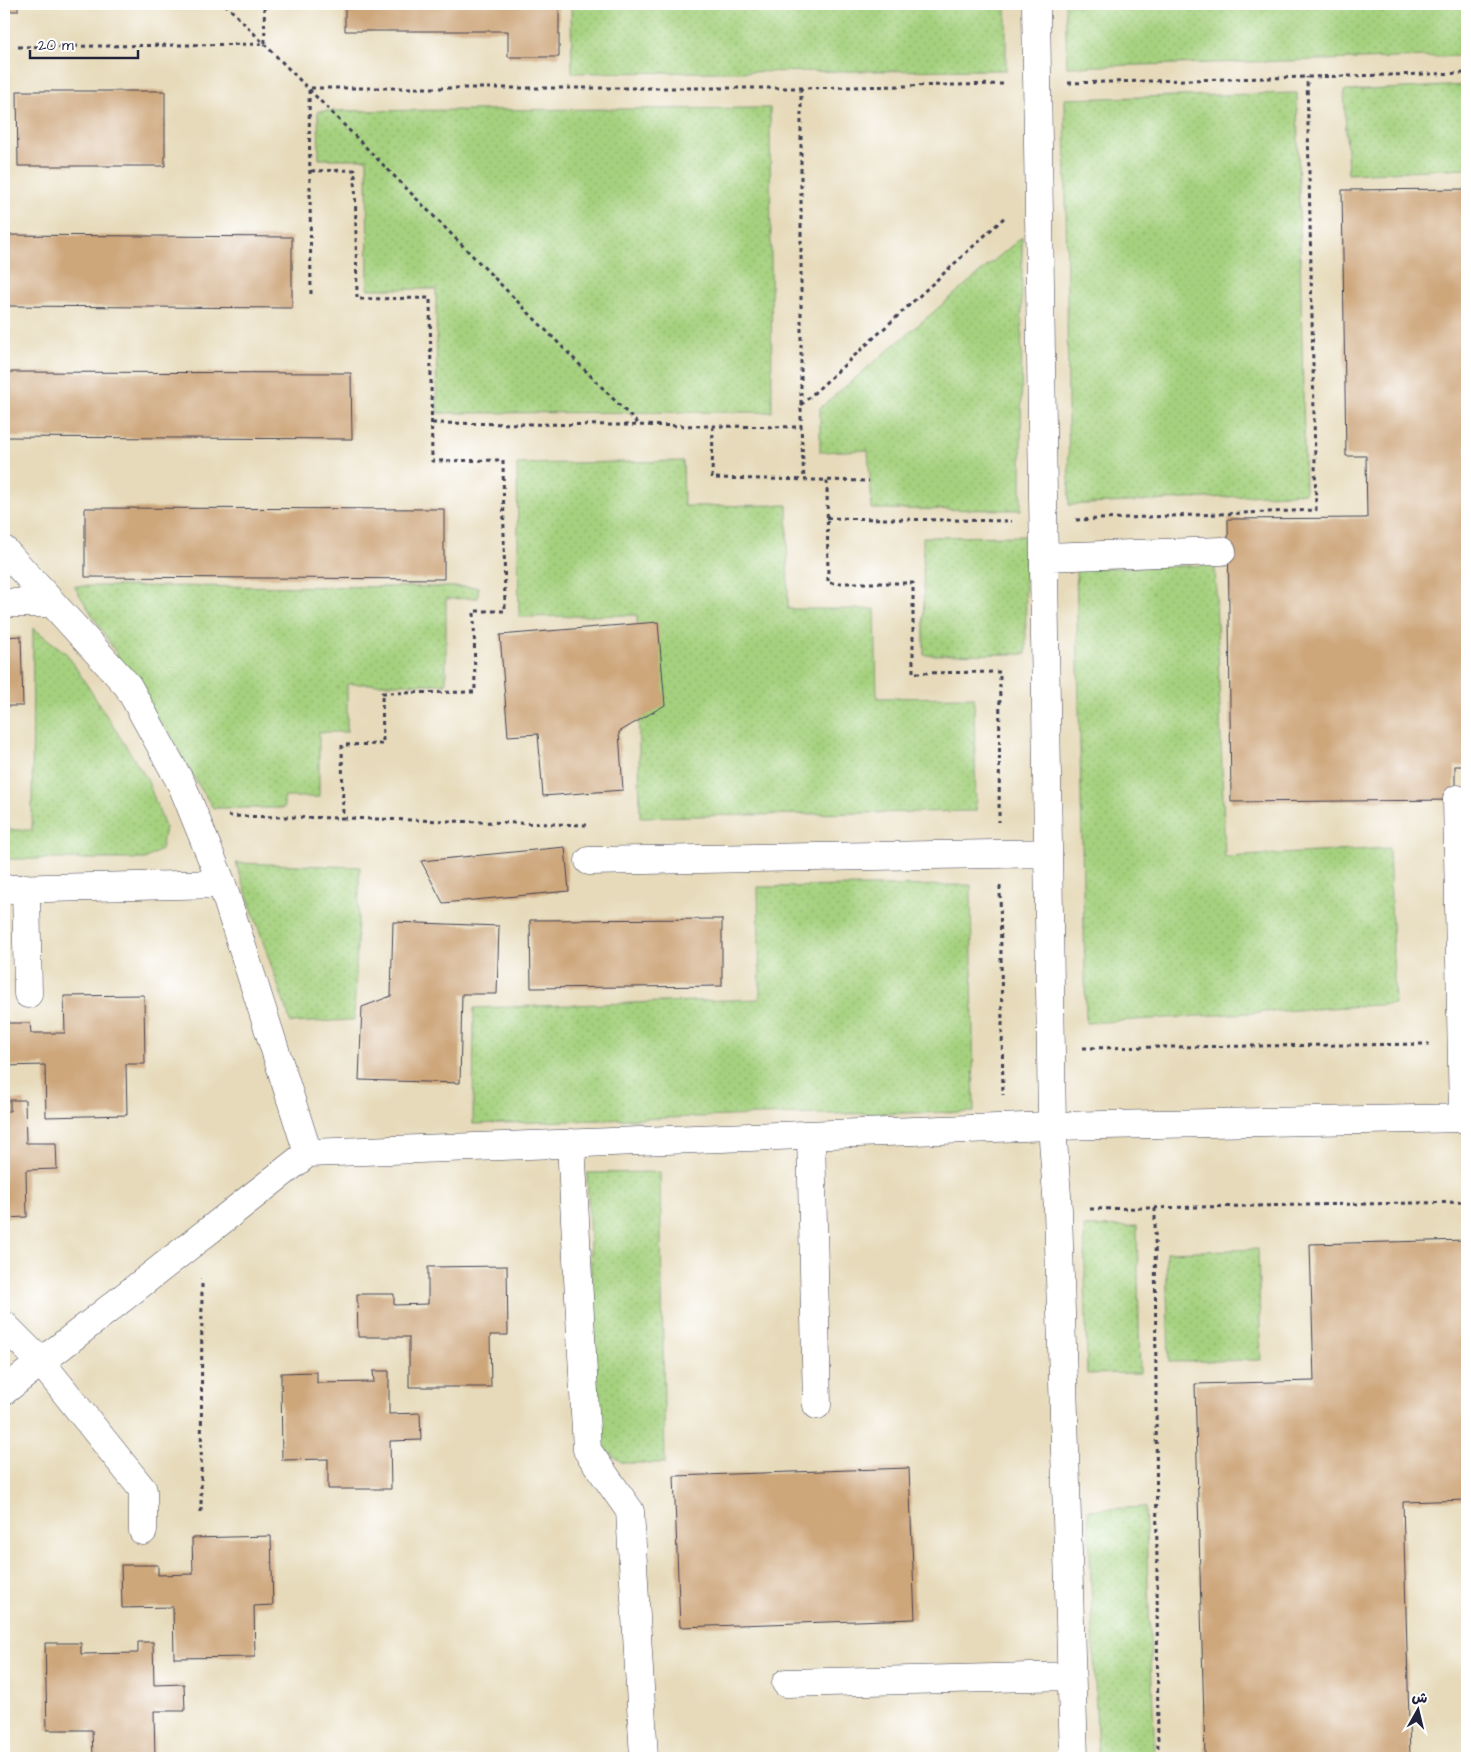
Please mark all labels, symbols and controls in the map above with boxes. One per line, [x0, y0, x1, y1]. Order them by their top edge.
scale bar [30, 28, 138, 60]
text: 20 m [38, 35, 74, 56]
north arrow [1394, 1684, 1444, 1734]
text: ش [1411, 1687, 1429, 1709]

